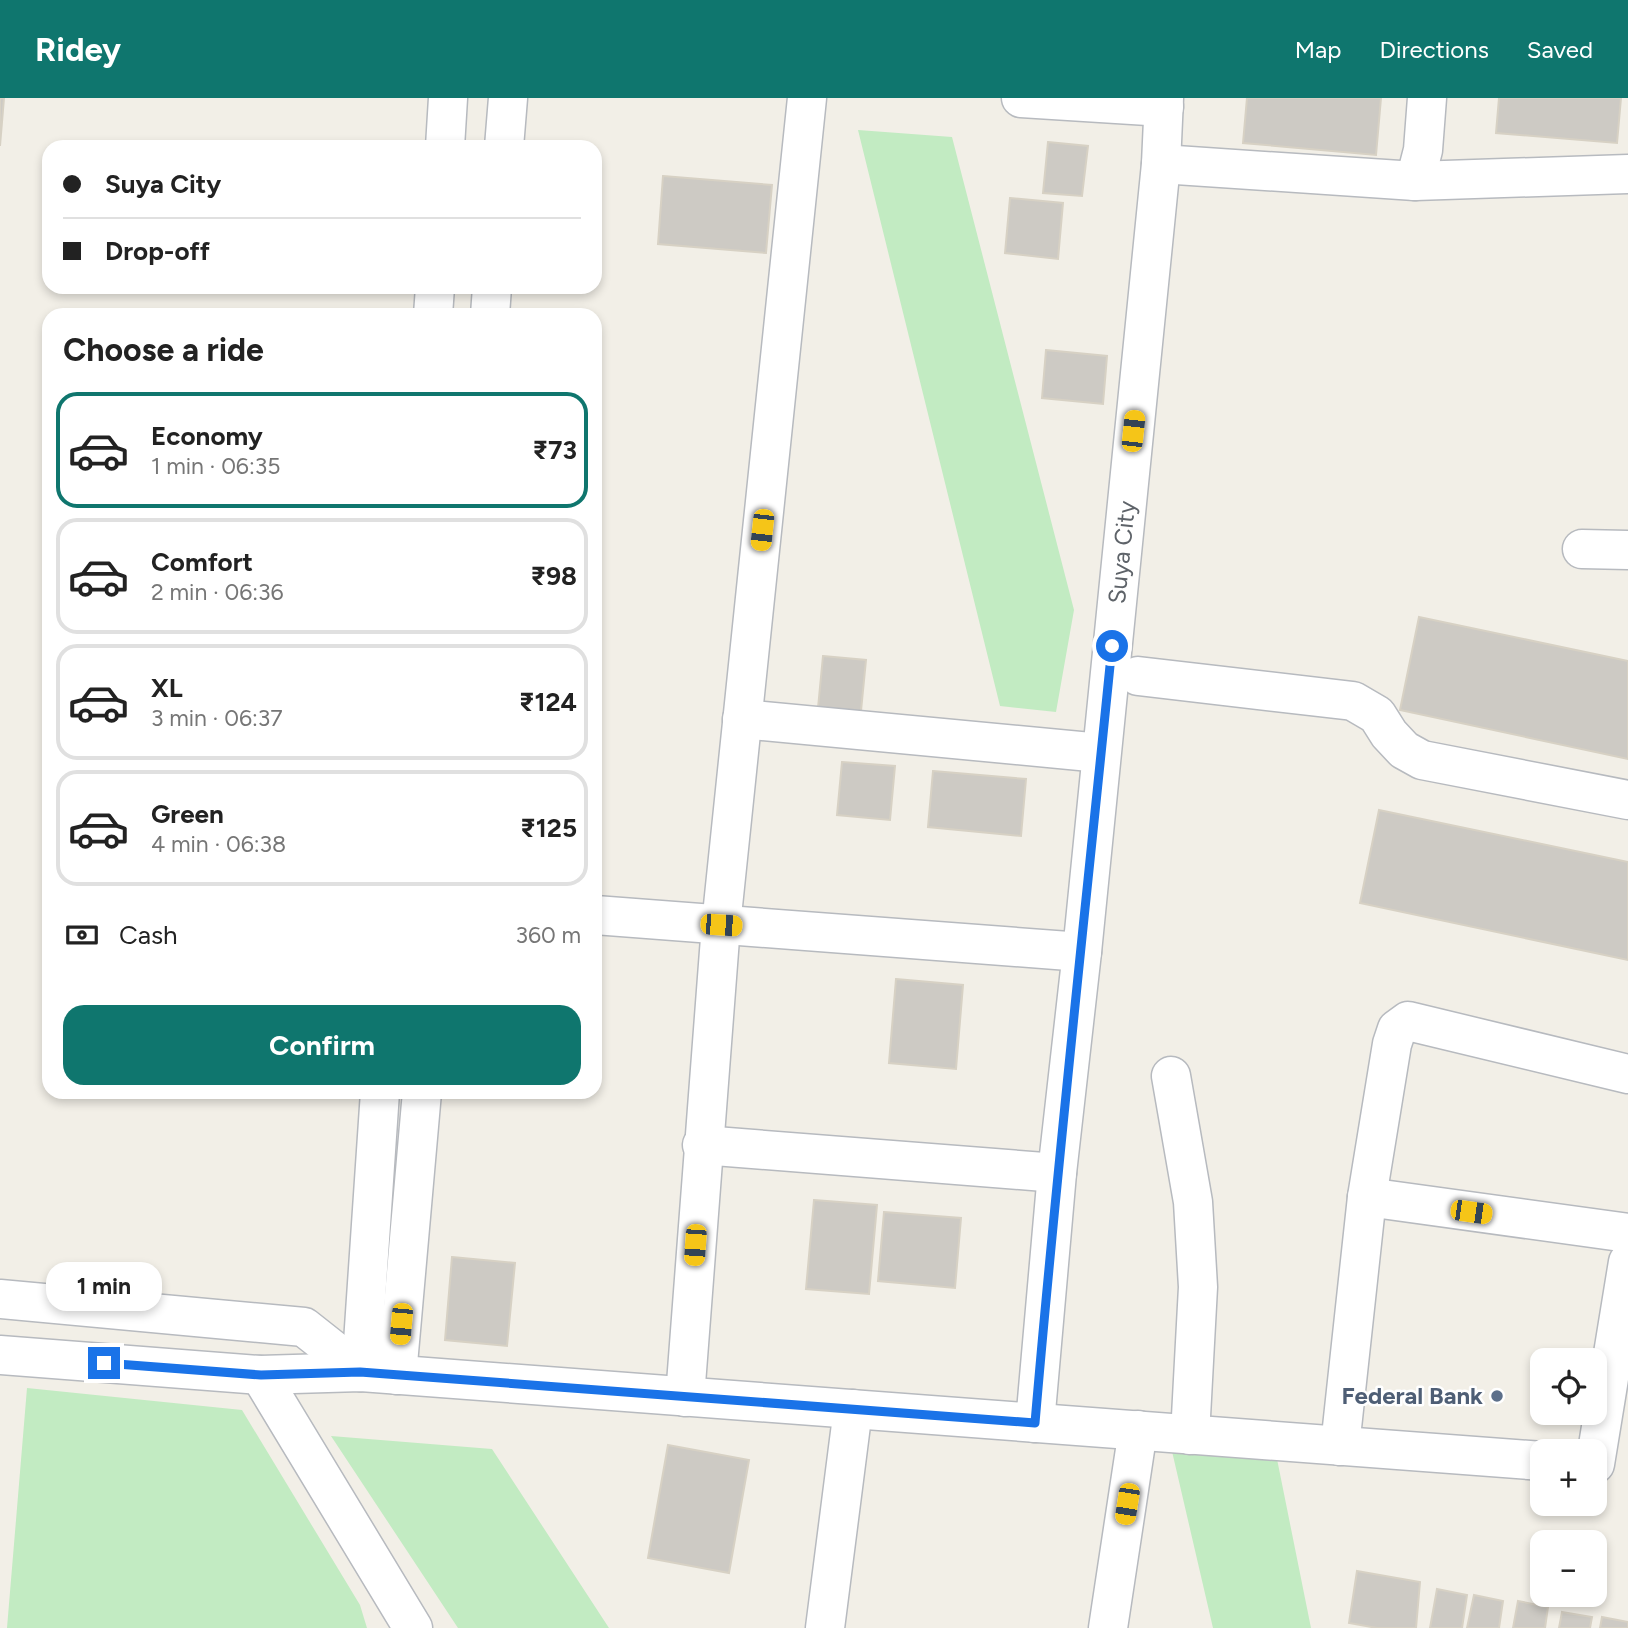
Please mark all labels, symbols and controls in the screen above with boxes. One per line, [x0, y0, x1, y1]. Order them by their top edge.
text: Ridey [35, 30, 121, 69]
text: Map [1295, 35, 1341, 64]
text: Directions [1379, 35, 1489, 64]
text: Saved [1527, 35, 1593, 64]
text: Suya City [105, 168, 221, 200]
text: Drop-off [105, 235, 210, 267]
text: Choose a ride [63, 331, 264, 369]
car [1121, 409, 1146, 453]
icon: car [67, 419, 130, 482]
text: Economy [151, 420, 263, 452]
text: ₹73 [532, 434, 577, 466]
text: 1 min · 06:35 [151, 452, 280, 480]
street label: Suya City [1102, 499, 1141, 605]
car [750, 508, 775, 552]
icon: car [67, 545, 130, 608]
text: Comfort [151, 546, 253, 578]
text: ₹98 [530, 560, 577, 592]
text: 2 min · 06:36 [151, 578, 284, 606]
route start [1096, 630, 1128, 662]
icon: car [67, 671, 130, 734]
text: XL [151, 672, 183, 704]
text: ₹124 [519, 686, 577, 718]
text: 3 min · 06:37 [151, 704, 283, 732]
icon: car [67, 797, 130, 860]
text: Green [151, 798, 224, 830]
text: ₹125 [520, 812, 577, 844]
text: 4 min · 06:38 [151, 830, 286, 858]
car [700, 913, 743, 937]
icon: cash [63, 916, 101, 954]
text: Cash [119, 919, 178, 951]
text: 360 m [515, 921, 581, 949]
button: Confirm [63, 1005, 581, 1085]
car [1449, 1199, 1494, 1225]
car [684, 1223, 707, 1267]
callout: 1 min [46, 1262, 162, 1310]
text: 1 min [77, 1272, 131, 1300]
car [389, 1302, 414, 1346]
route end [88, 1347, 120, 1379]
map controls [1530, 1348, 1607, 1607]
button: locate [1530, 1348, 1607, 1425]
place label: Federal Bank [1341, 1381, 1483, 1410]
marker: Federal Bank [1489, 1388, 1505, 1404]
button: + [1530, 1439, 1607, 1516]
car [1114, 1482, 1141, 1526]
button: − [1530, 1530, 1607, 1607]

